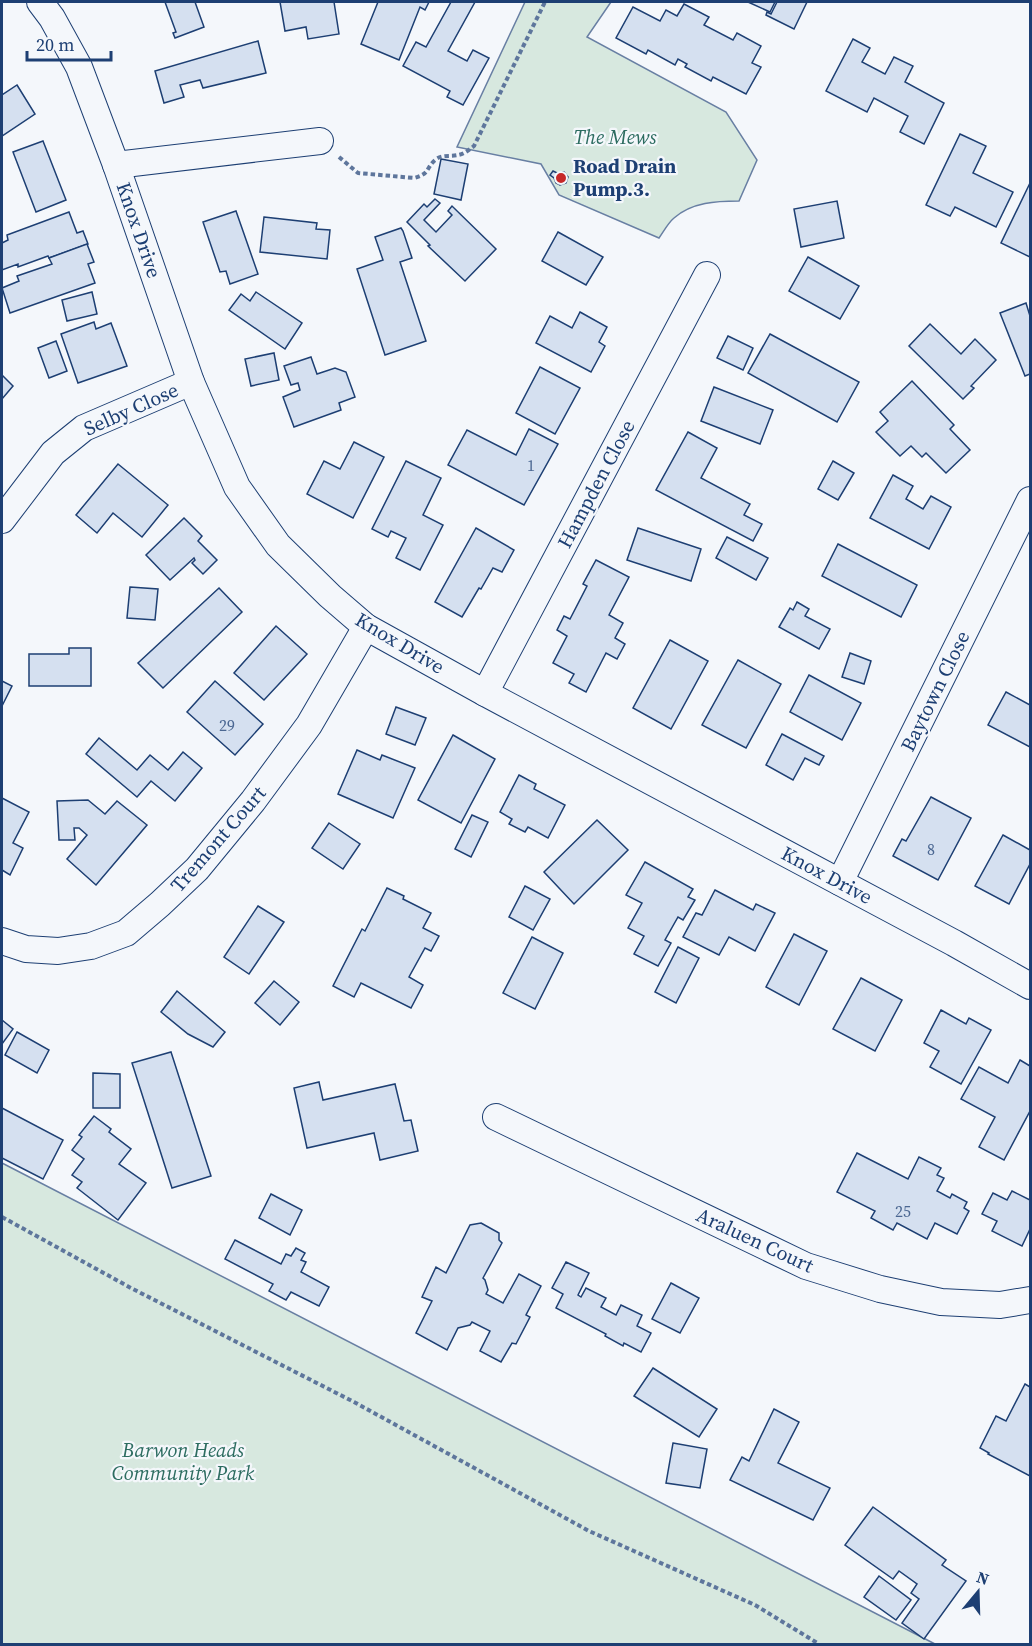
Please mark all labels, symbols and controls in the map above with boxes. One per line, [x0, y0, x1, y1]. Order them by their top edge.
scale bar [27, 24, 111, 62]
text: 20 m [36, 32, 74, 57]
park label: The Mews [574, 123, 657, 151]
place label: Road Drain Pump.3. [573, 152, 676, 203]
marker: Road Drain Pump.3. [554, 171, 568, 185]
street label: Knox Drive [110, 178, 168, 282]
street label: Selby Close [79, 376, 183, 442]
street label: Hampden Close [550, 415, 642, 553]
house number: 1 [527, 454, 535, 476]
street label: Knox Drive [350, 605, 450, 681]
street label: Baytown Close [894, 626, 976, 756]
house number: 29 [219, 714, 235, 736]
street label: Tremont Court [164, 779, 272, 898]
house number: 8 [927, 838, 935, 860]
street label: Knox Drive [777, 839, 877, 911]
house number: 25 [895, 1200, 911, 1222]
street label: Araluen Court [692, 1201, 819, 1280]
park label: Barwon Heads Community Park [112, 1436, 255, 1487]
north arrow [948, 1562, 1008, 1622]
text: N [974, 1566, 992, 1590]

